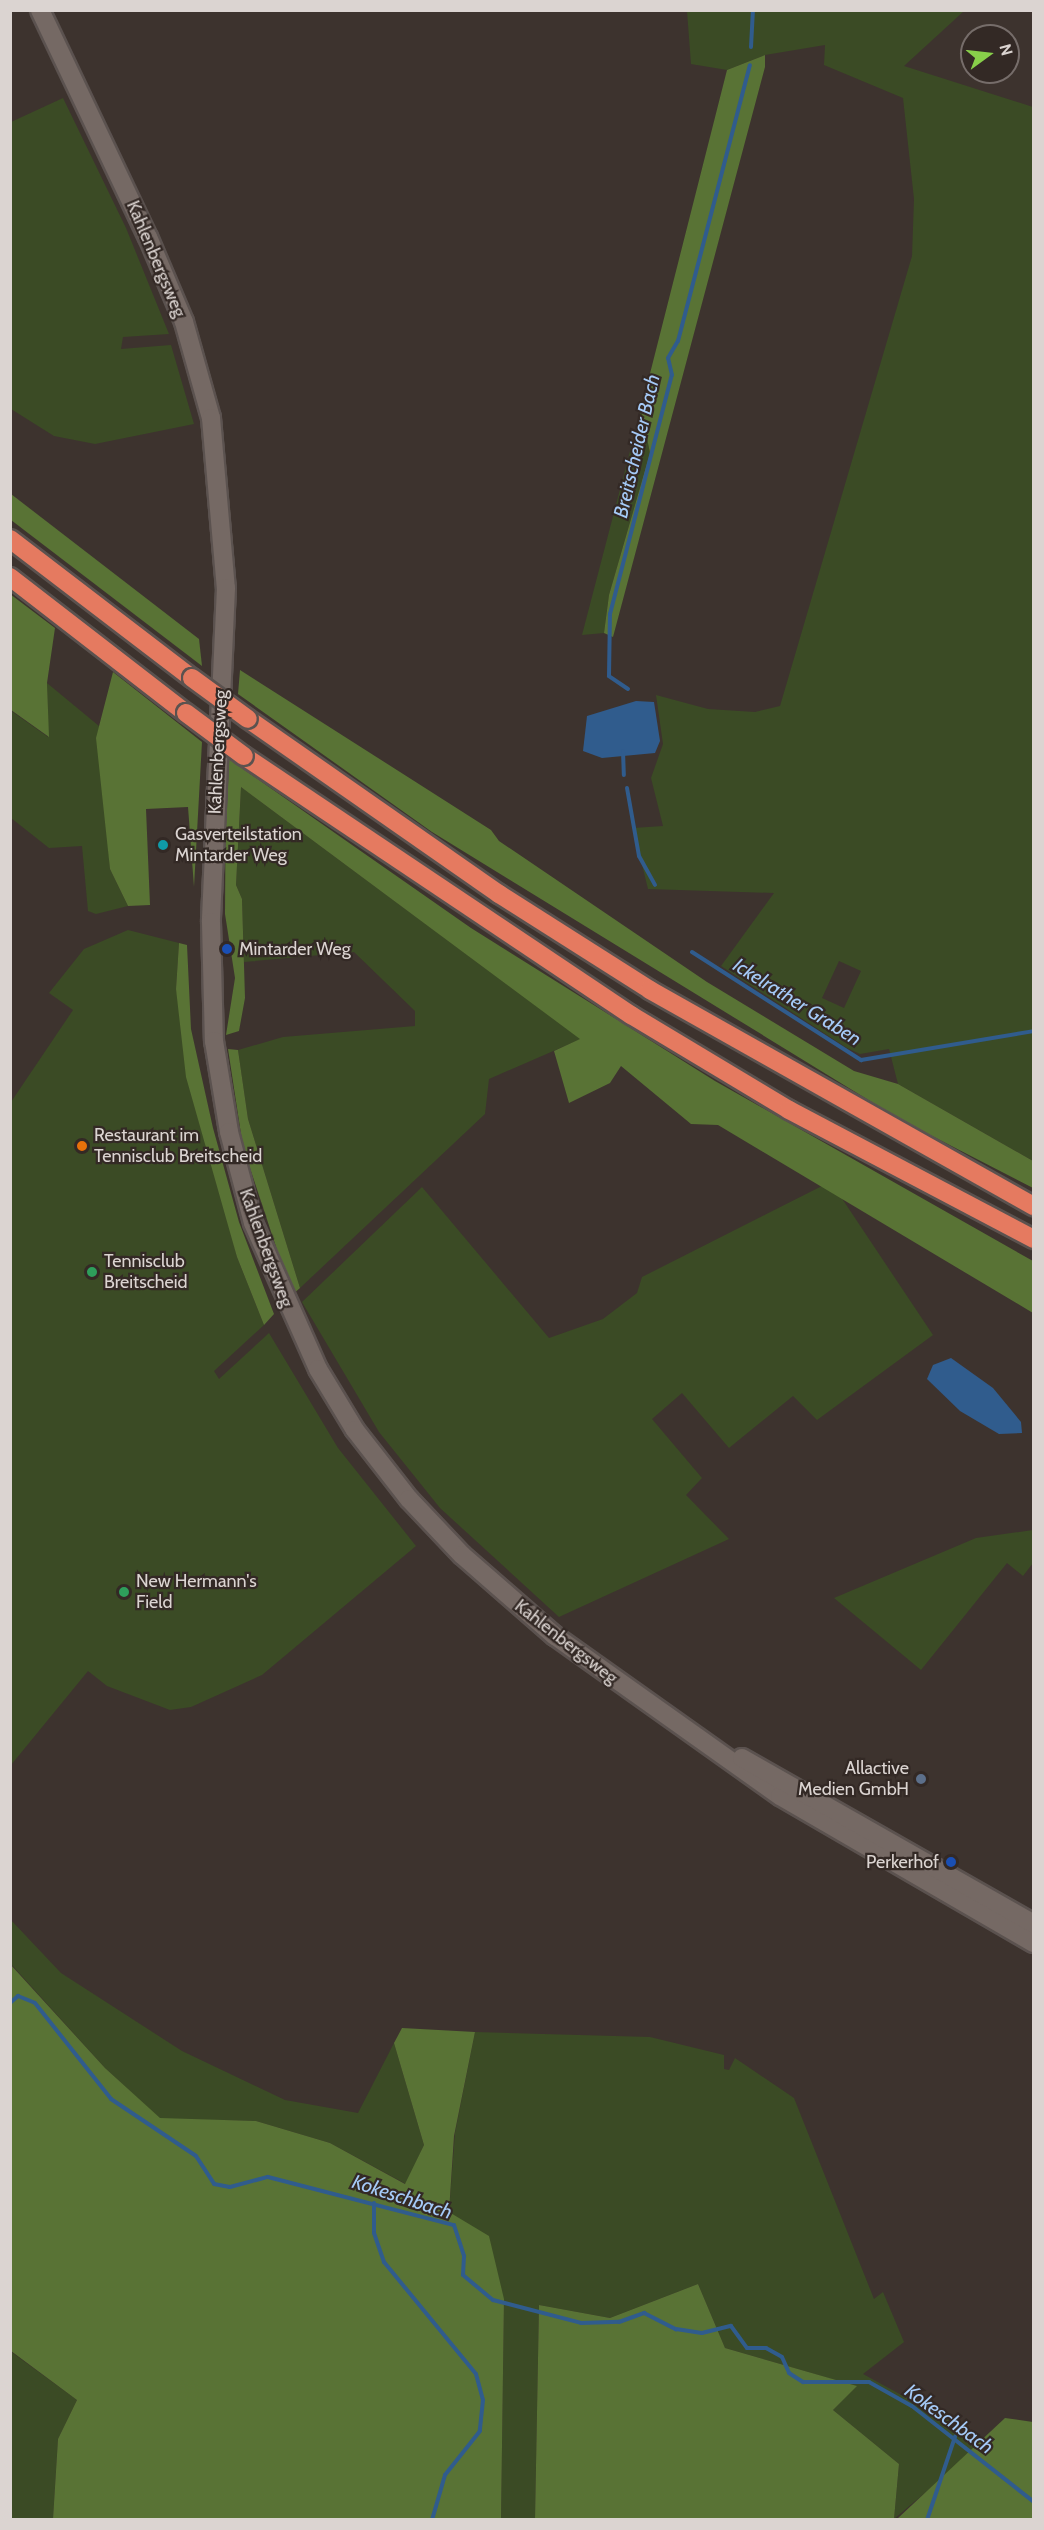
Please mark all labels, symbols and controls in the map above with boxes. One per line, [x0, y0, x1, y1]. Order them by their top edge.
north arrow [960, 24, 1020, 84]
text: N [995, 42, 1017, 58]
street label: Kahlenbergsweg [122, 198, 190, 320]
water label: Breitscheider Bach [609, 372, 665, 520]
street label: Kahlenbergsweg [204, 689, 232, 815]
place label: Gasverteilstation Mintarder Weg [175, 824, 302, 866]
marker: Gasverteilstation Mintarder Weg [156, 838, 170, 852]
place label: Mintarder Weg [239, 938, 351, 960]
marker: Mintarder Weg [220, 942, 234, 956]
water label: Ickelrather Graben [728, 953, 866, 1051]
place label: Restaurant im Tennisclub Breitscheid [94, 1125, 262, 1168]
marker: Restaurant im Tennisclub Breitscheid [75, 1139, 89, 1153]
street label: Kahlenbergsweg [235, 1186, 297, 1310]
place label: Tennisclub Breitscheid [104, 1251, 188, 1294]
marker: Tennisclub Breitscheid [85, 1265, 99, 1279]
place label: New Hermann's Field [136, 1571, 257, 1614]
marker: New Hermann's Field [117, 1585, 131, 1599]
street label: Kahlenbergsweg [510, 1595, 622, 1689]
place label: Allactive Medien GmbH [798, 1758, 909, 1800]
marker: Allactive Medien GmbH [914, 1772, 928, 1786]
place label: Perkerhof [866, 1851, 939, 1873]
marker: Perkerhof [944, 1855, 958, 1869]
water label: Kokeschbach [349, 2170, 455, 2224]
water label: Kokeschbach [900, 2379, 998, 2459]

